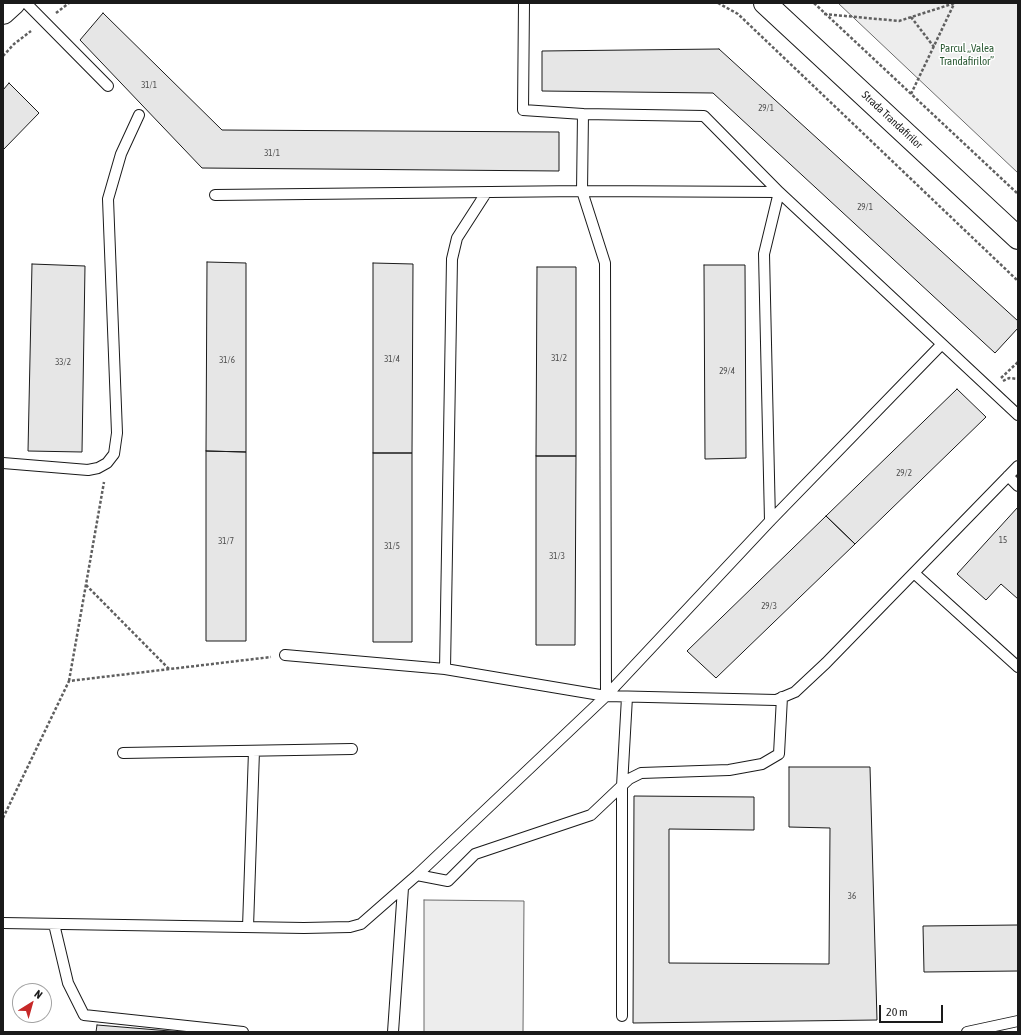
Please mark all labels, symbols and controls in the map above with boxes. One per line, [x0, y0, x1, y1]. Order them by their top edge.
park label: Parcul „Valea Trandafirilor” [940, 42, 994, 68]
house number: 31/1 [141, 80, 157, 90]
street label: Strada Trandafirilor [859, 88, 925, 152]
house number: 29/1 [758, 103, 774, 113]
house number: 31/1 [264, 148, 280, 158]
house number: 29/1 [857, 202, 873, 212]
house number: 31/2 [551, 353, 567, 363]
house number: 31/4 [384, 354, 400, 364]
house number: 31/6 [219, 355, 235, 365]
house number: 33/2 [55, 357, 71, 367]
house number: 29/4 [719, 366, 735, 376]
house number: 29/2 [896, 468, 912, 478]
house number: 15 [999, 535, 1007, 545]
house number: 31/7 [218, 536, 234, 546]
house number: 31/5 [384, 541, 400, 551]
house number: 31/3 [549, 551, 565, 561]
house number: 29/3 [761, 601, 777, 611]
house number: 36 [848, 891, 856, 901]
north arrow [12, 983, 52, 1023]
text: N [32, 987, 45, 1001]
scale bar [881, 997, 945, 1023]
text: 20 m [886, 1005, 908, 1019]

